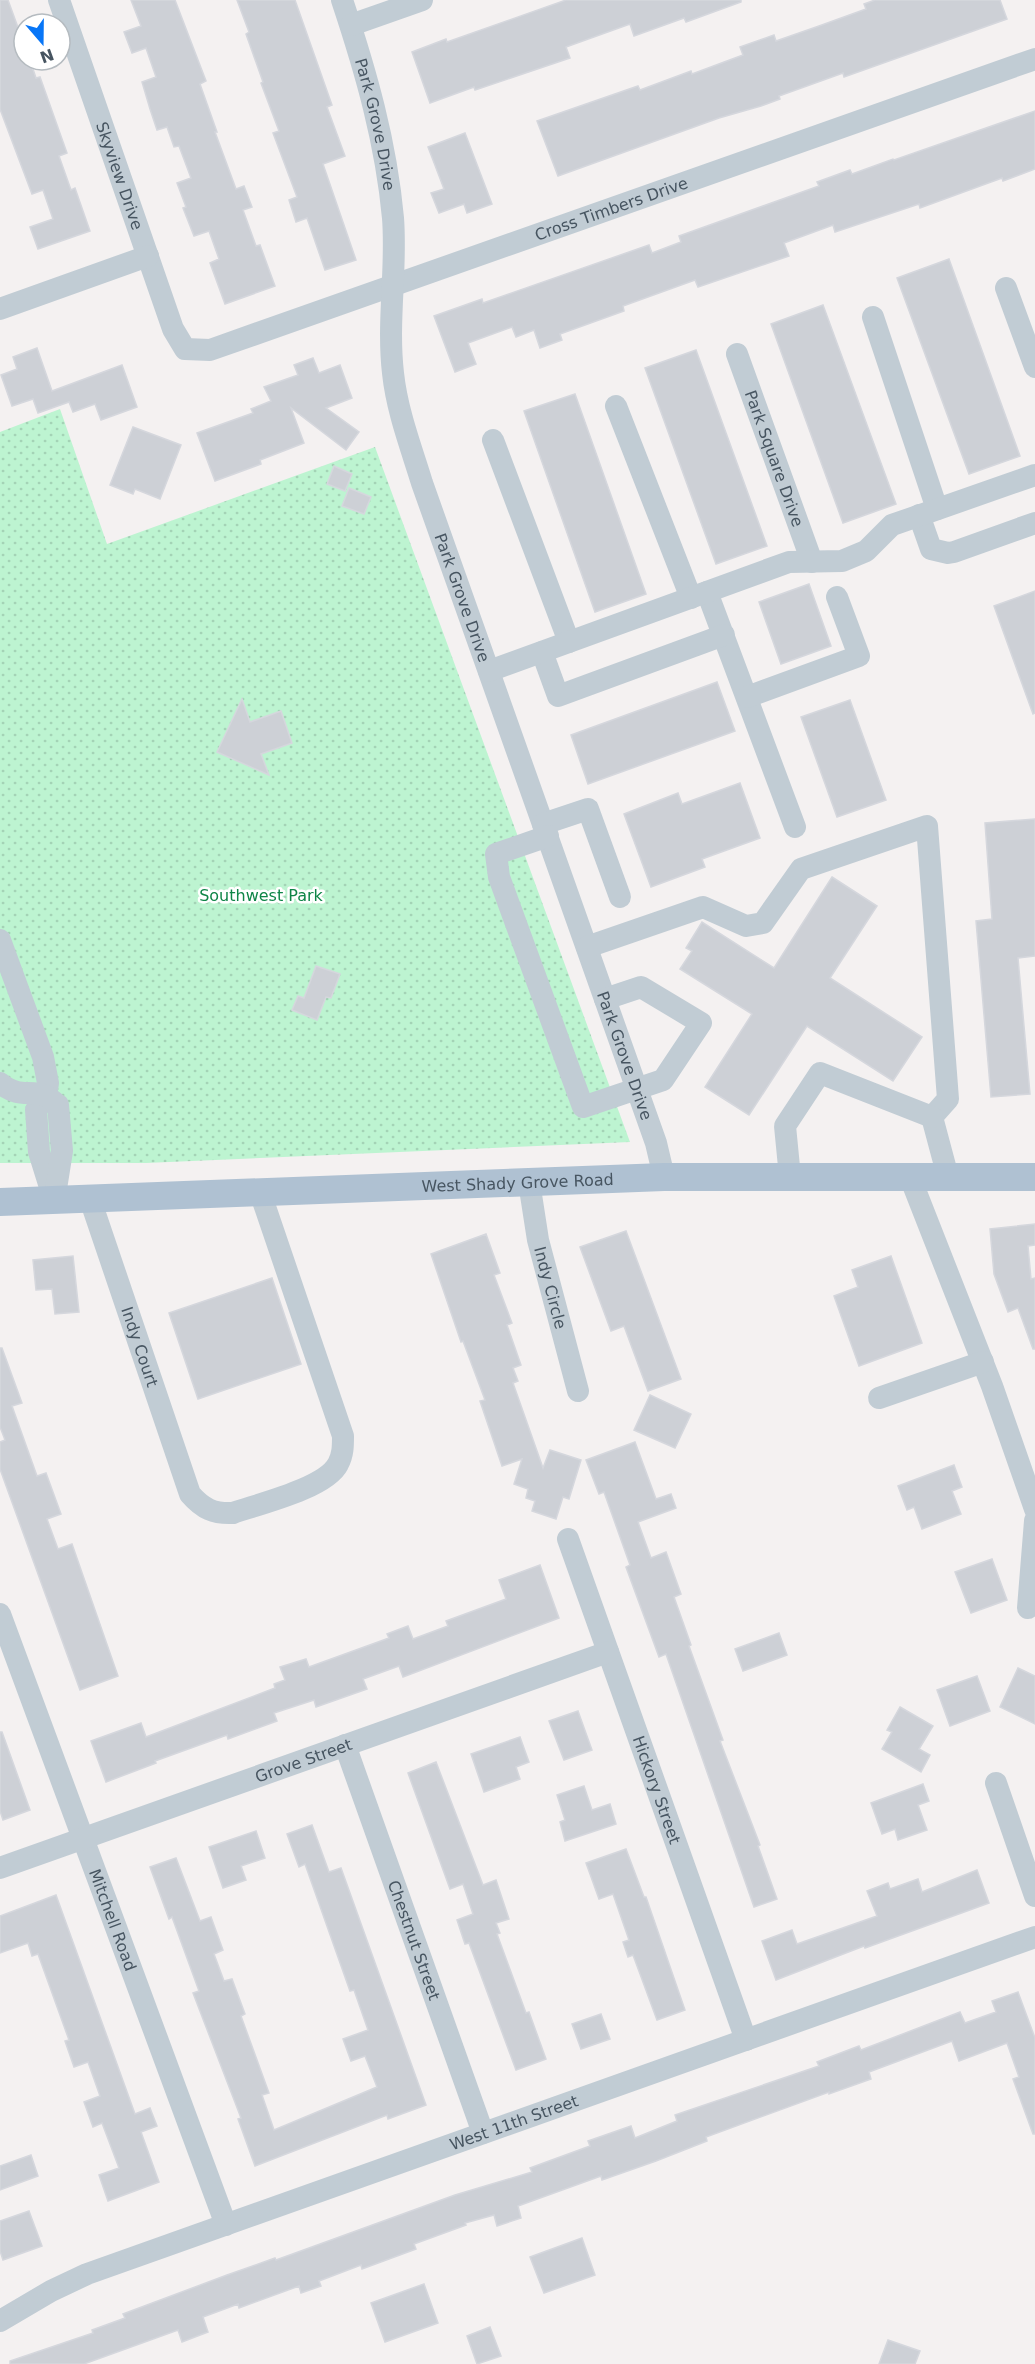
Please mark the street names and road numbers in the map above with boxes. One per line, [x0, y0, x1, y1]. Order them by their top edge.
street label: Park Grove Drive [351, 56, 399, 192]
street label: Skyview Drive [92, 119, 147, 232]
street label: Cross Timbers Drive [532, 173, 690, 245]
street label: Park Square Drive [741, 388, 808, 529]
street label: Park Grove Drive [431, 531, 494, 665]
street label: Park Grove Drive [593, 989, 656, 1123]
street label: West Shady Grove Road [421, 1170, 614, 1196]
street label: Indy Circle [530, 1245, 570, 1331]
street label: Indy Court [117, 1304, 162, 1390]
street label: Hickory Street [629, 1733, 685, 1847]
street label: Grove Street [253, 1735, 355, 1787]
street label: Mitchell Road [85, 1866, 140, 1974]
street label: Chestnut Street [384, 1878, 444, 2003]
street label: West 11th Street [447, 2091, 581, 2154]

